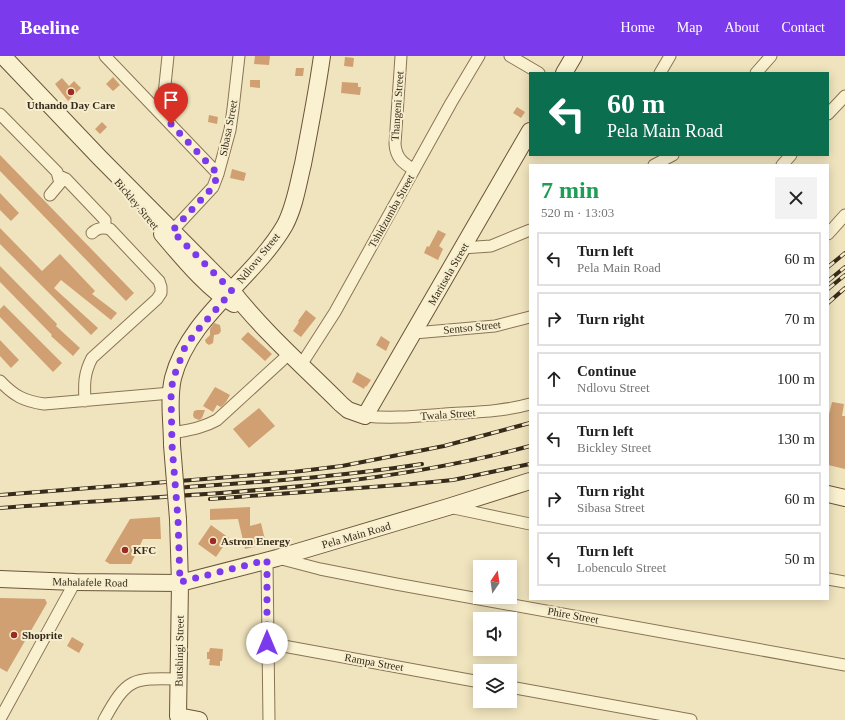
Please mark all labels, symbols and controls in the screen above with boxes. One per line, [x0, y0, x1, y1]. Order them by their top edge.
text: Beeline [20, 17, 79, 38]
text: Home [621, 20, 655, 35]
text: Map [677, 20, 702, 35]
text: About [724, 20, 759, 35]
text: Contact [781, 20, 825, 35]
street label: Thangeni Street [389, 71, 405, 141]
pin [154, 83, 188, 124]
marker: Uthando Day Care [66, 87, 76, 97]
icon: left [541, 88, 593, 140]
text: 60 m [607, 88, 665, 119]
icon: arrive [160, 89, 182, 111]
place label: Uthando Day Care [27, 99, 115, 111]
street label: Sibasa Street [217, 99, 239, 157]
text: Pela Main Road [607, 121, 723, 141]
street label: Tshidzumba Street [366, 172, 416, 250]
street label: Bickley Street [112, 176, 162, 232]
text: 7 min [541, 177, 599, 203]
button: close [775, 177, 817, 219]
text: 520 m · 13:03 [541, 205, 614, 220]
street label: Ndlovu Street [234, 230, 282, 286]
street label: Maritsela Street [425, 241, 471, 307]
text: Turn left [577, 243, 634, 259]
icon: left [543, 248, 565, 270]
text: 60 m [785, 251, 815, 267]
text: Pela Main Road [577, 260, 661, 275]
icon: right [543, 308, 565, 330]
text: Turn right [577, 311, 644, 327]
text: 70 m [785, 311, 815, 327]
street label: Sentso Street [443, 318, 501, 336]
text: Continue [577, 363, 636, 379]
icon: ahead [543, 368, 565, 390]
text: 100 m [777, 371, 815, 387]
text: Ndlovu Street [577, 380, 650, 395]
street label: Twala Street [420, 406, 476, 422]
text: Turn left [577, 423, 634, 439]
icon: left [543, 428, 565, 450]
text: 130 m [777, 431, 815, 447]
text: Bickley Street [577, 440, 651, 455]
text: Turn right [577, 483, 644, 499]
icon: right [543, 488, 565, 510]
text: 60 m [785, 491, 815, 507]
text: Sibasa Street [577, 500, 645, 515]
street label: Pela Main Road [320, 519, 392, 551]
place label: Astron Energy [221, 535, 291, 547]
marker: Astron Energy [208, 536, 218, 546]
text: Turn left [577, 543, 634, 559]
place label: KFC [133, 544, 156, 556]
marker: KFC [120, 545, 130, 555]
icon: left [543, 548, 565, 570]
text: 50 m [785, 551, 815, 567]
north arrow [473, 560, 517, 604]
map controls [473, 560, 517, 708]
text: Lobenculo Street [577, 560, 666, 575]
street label: Mahalafele Road [52, 575, 128, 589]
street label: Phire Street [547, 605, 599, 625]
button: sound [473, 612, 517, 656]
street label: Butshingi Street [172, 615, 186, 687]
position arrow [246, 622, 288, 664]
place label: Shoprite [22, 629, 62, 641]
marker: Shoprite [9, 630, 19, 640]
street label: Rampa Street [344, 651, 404, 673]
button: layers [473, 664, 517, 708]

